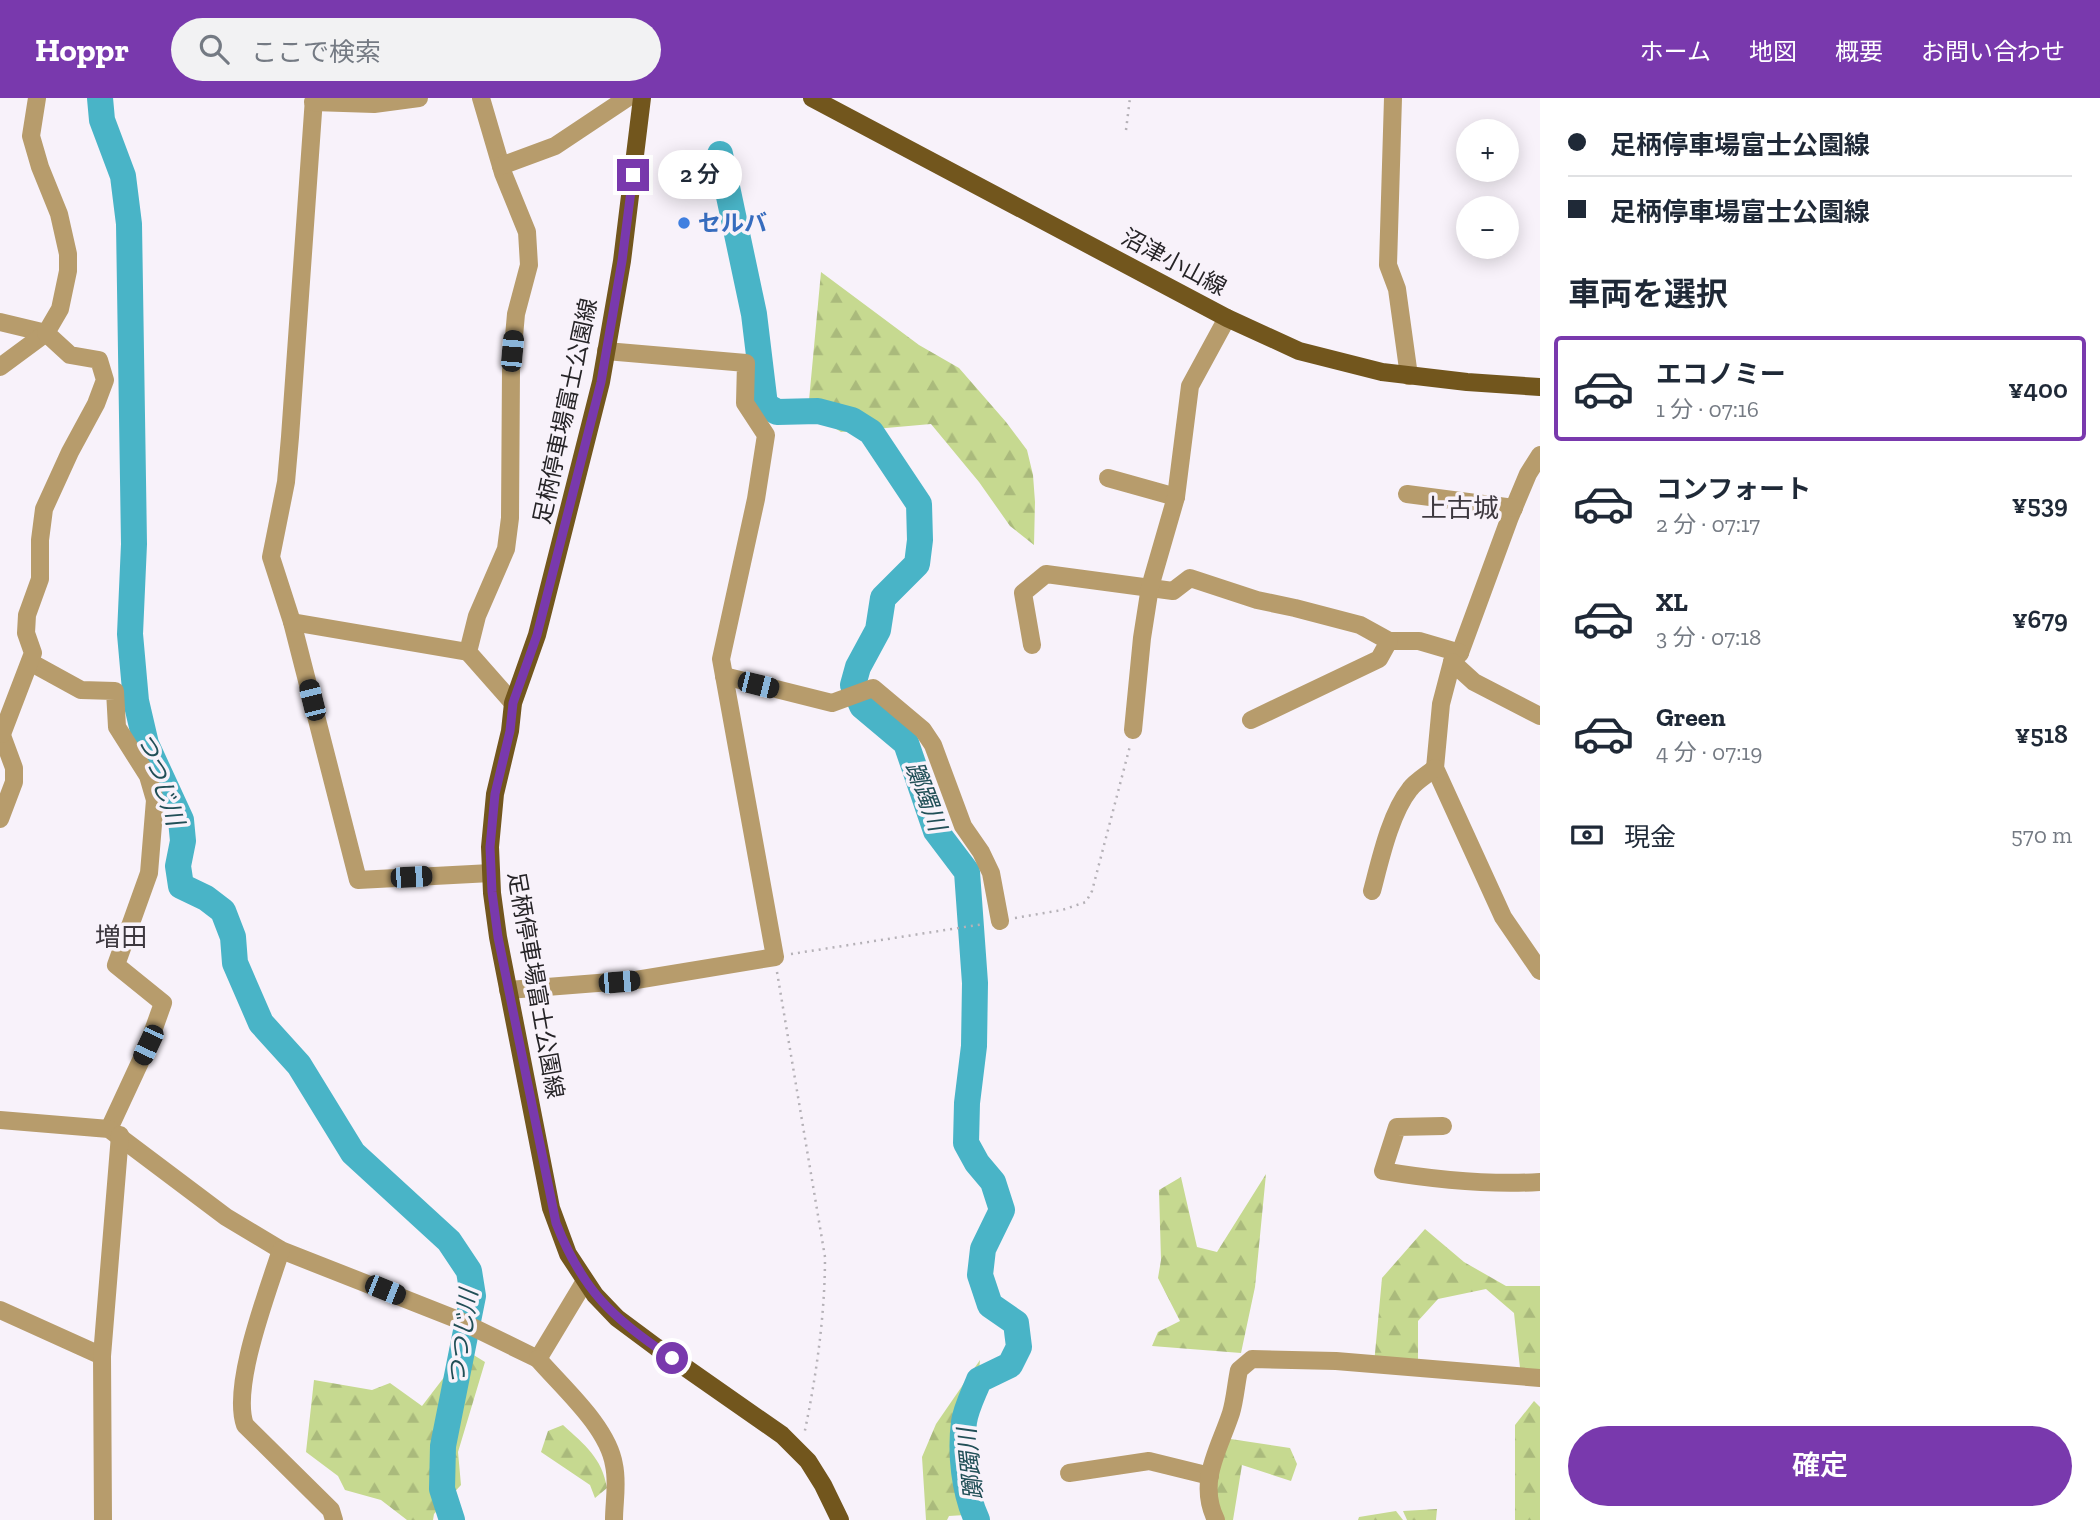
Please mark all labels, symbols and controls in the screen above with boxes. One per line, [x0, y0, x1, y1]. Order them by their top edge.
search box [171, 18, 661, 81]
text: Hoppr [35, 30, 129, 69]
icon: search [195, 30, 233, 68]
text: ここで検索 [251, 36, 381, 68]
text: ホーム [1640, 37, 1711, 66]
text: 地図 [1749, 37, 1797, 66]
text: 概要 [1835, 37, 1883, 66]
text: お問い合わせ [1921, 37, 2065, 66]
map controls [1456, 119, 1519, 259]
button: + [1456, 119, 1519, 182]
text: 足柄停車場富士公園線 [1610, 129, 1870, 161]
callout: 2 分 [658, 150, 742, 200]
route end [617, 159, 649, 191]
text: 2 分 [680, 160, 720, 188]
button: − [1456, 196, 1519, 259]
text: 足柄停車場富士公園線 [1610, 196, 1870, 228]
place label: セルバ [698, 209, 767, 237]
marker: セルバ [676, 215, 692, 231]
street label: 沼津小山線 [1117, 223, 1231, 301]
text: 車両を選択 [1568, 275, 1728, 313]
street label: 足柄停車場富士公園線 [527, 296, 603, 526]
car [500, 329, 525, 373]
icon: car [1572, 357, 1635, 420]
text: エコノミー [1656, 358, 1786, 390]
text: ¥400 [2008, 373, 2068, 405]
text: 1 分 · 07:16 [1656, 395, 1759, 423]
icon: car [1572, 472, 1635, 535]
text: コンフォート [1656, 473, 1811, 505]
text: ¥539 [2012, 488, 2068, 520]
district label: 上古城 [1421, 492, 1499, 524]
text: 2 分 · 07:17 [1656, 510, 1760, 538]
text: XL [1656, 586, 1688, 618]
icon: car [1572, 587, 1635, 650]
text: ¥679 [2012, 603, 2068, 635]
text: 3 分 · 07:18 [1656, 623, 1761, 651]
car [736, 670, 781, 700]
car [297, 677, 328, 723]
text: Green [1656, 701, 1726, 733]
icon: car [1572, 702, 1635, 765]
text: ¥518 [2015, 718, 2068, 750]
water label: つつじ川 [132, 729, 191, 832]
text: 4 分 · 07:19 [1656, 738, 1762, 766]
water label: 躑躅川 [900, 757, 954, 838]
icon: cash [1568, 816, 1606, 854]
text: 現金 [1624, 821, 1676, 853]
text: 570 m [2011, 821, 2072, 849]
car [390, 865, 433, 889]
street label: 足柄停車場富士公園線 [502, 869, 570, 1101]
district label: 増田 [95, 921, 147, 953]
car [598, 970, 641, 994]
car [130, 1022, 167, 1068]
car [362, 1272, 409, 1308]
water label: つつじ川 [441, 1284, 483, 1387]
route start [656, 1342, 688, 1374]
water label: 躑躅川 [952, 1424, 988, 1501]
button: 確定 [1568, 1426, 2072, 1506]

